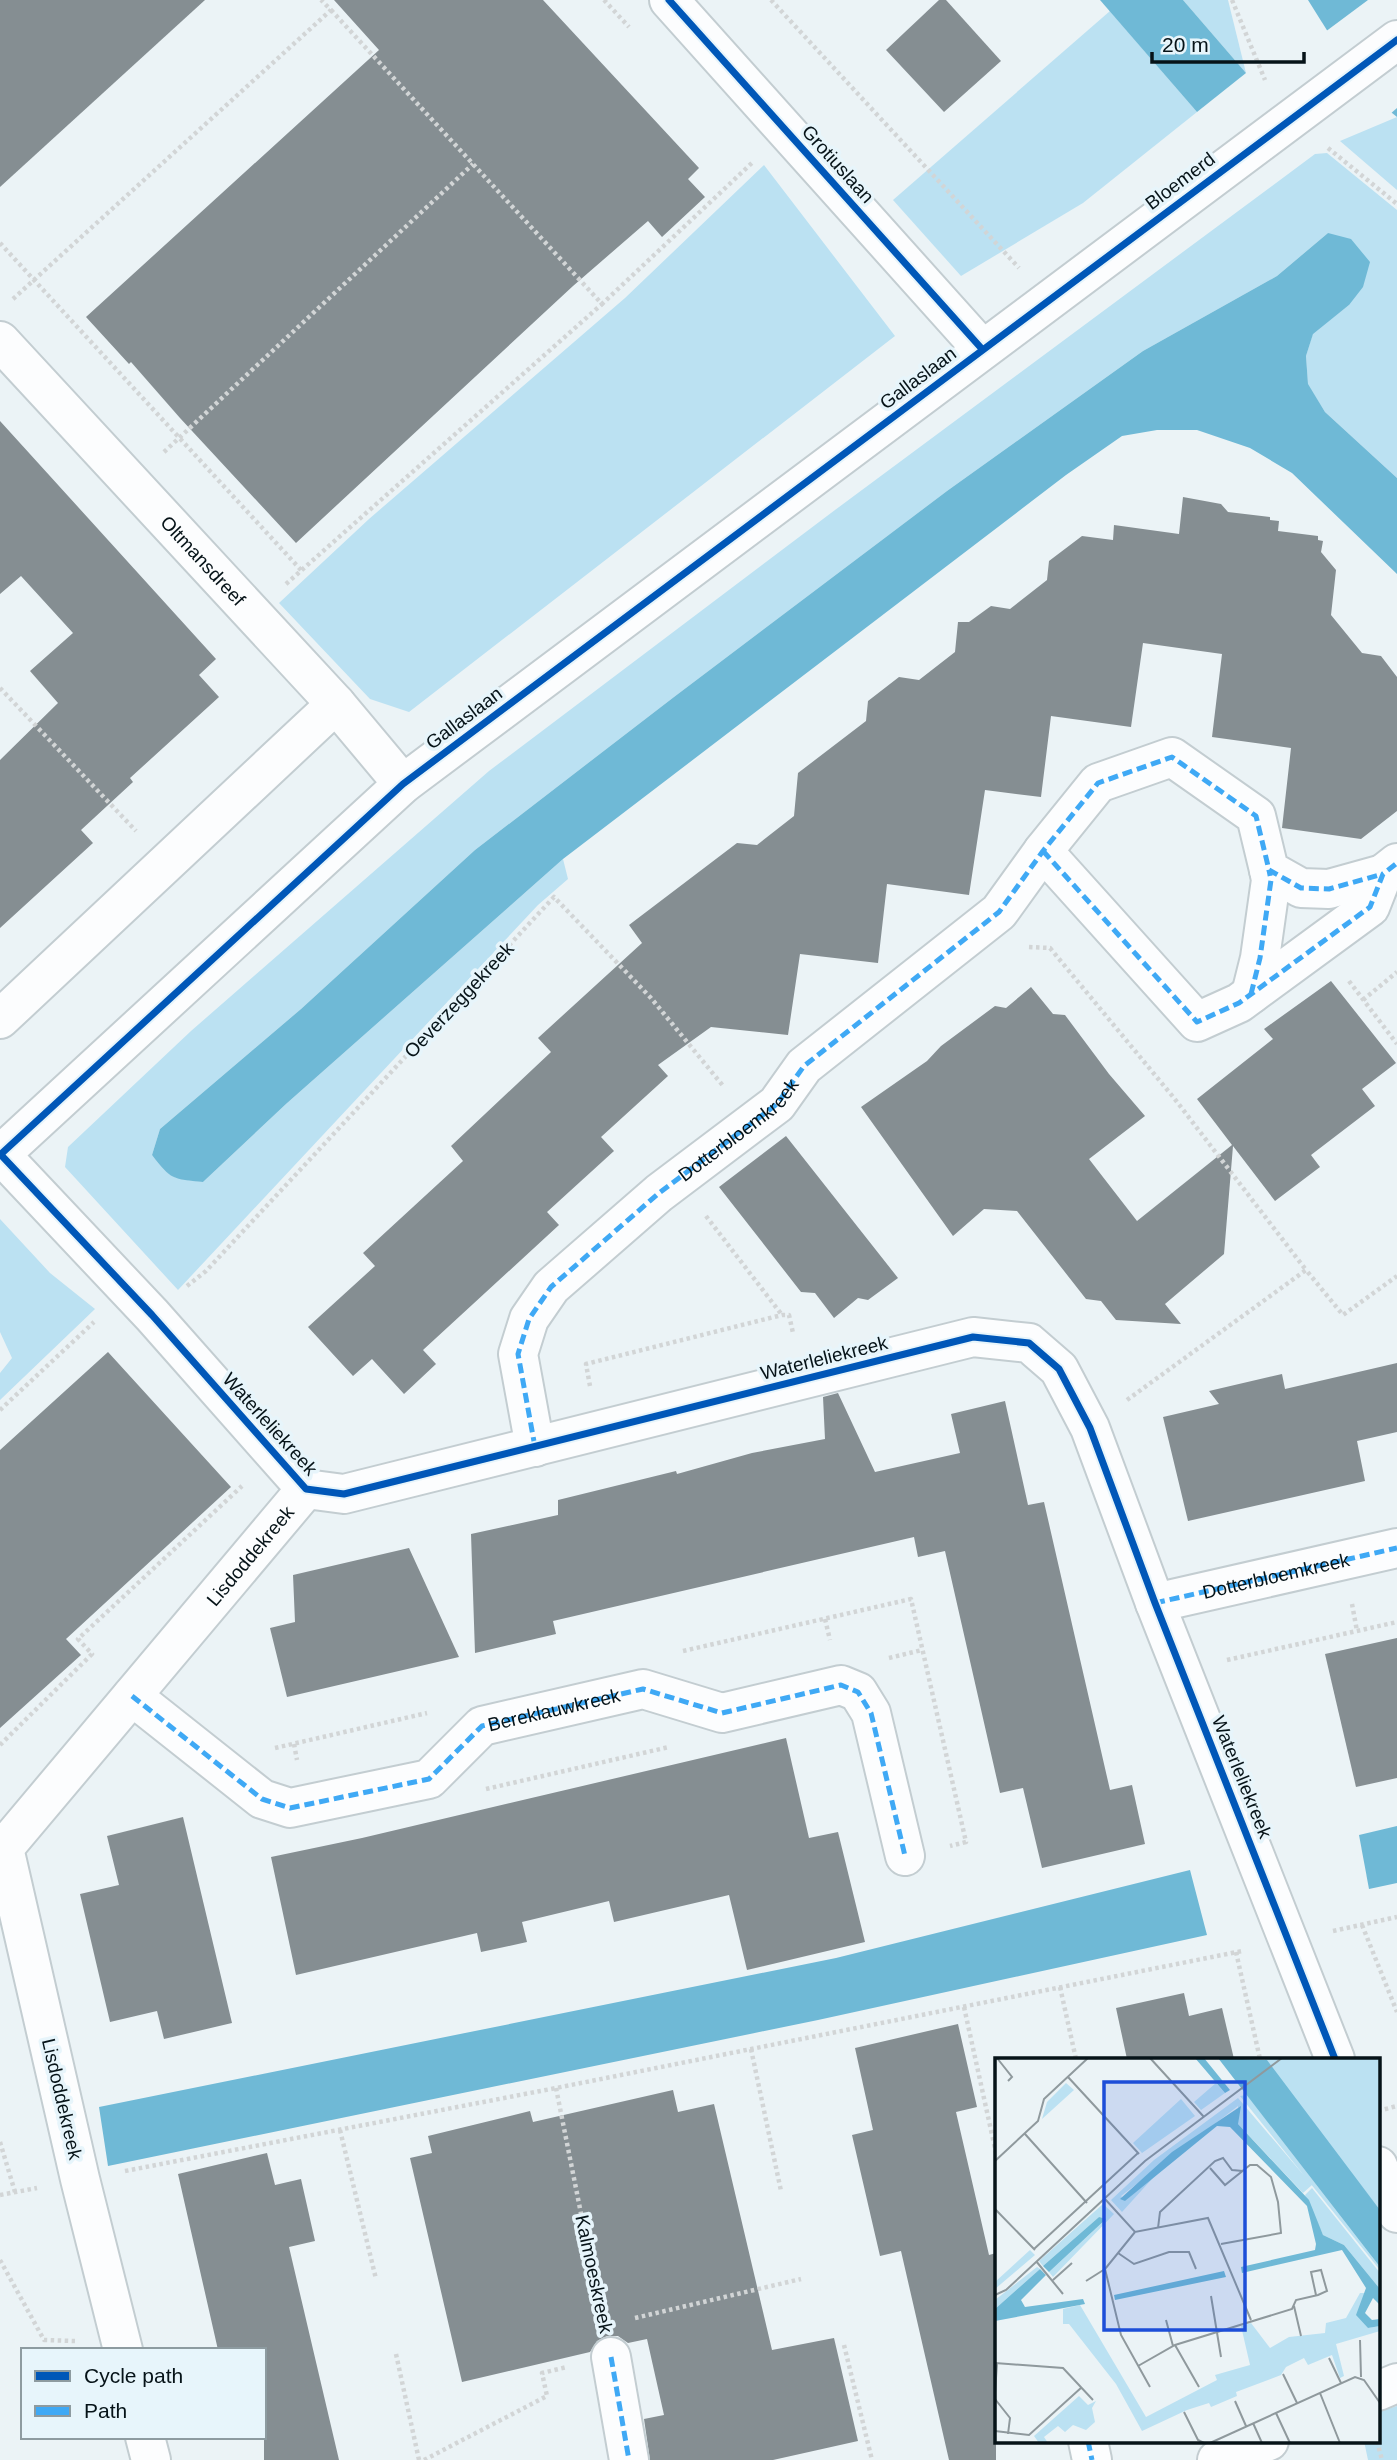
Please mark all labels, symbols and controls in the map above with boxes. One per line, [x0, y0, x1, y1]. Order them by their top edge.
scale bar [1152, 21, 1304, 65]
text: 20 m [1162, 33, 1209, 56]
street label: Grotiuslaan [798, 121, 878, 207]
street label: Bloemerd [1141, 148, 1219, 214]
street label: Gallaslaan [876, 343, 960, 413]
street label: Oltmansdreef [157, 511, 250, 610]
street label: Gallaslaan [422, 683, 506, 753]
street label: Oeverzeggekreek [400, 938, 518, 1062]
street label: Dotterbloemkreek [674, 1074, 803, 1185]
street label: Waterleliekreek [758, 1332, 890, 1384]
street label: Waterleliekreek [219, 1369, 322, 1480]
street label: Lisdoddekreek [202, 1501, 298, 1610]
street label: Dotterbloemkreek [1200, 1549, 1352, 1602]
street label: Bereklauwkreek [486, 1684, 623, 1735]
street label: Waterleliekreek [1208, 1713, 1276, 1842]
street label: Lisdoddekreek [38, 2036, 86, 2162]
inset map [995, 2058, 1380, 2442]
street label: Kalmoeskreek [571, 2213, 617, 2336]
legend [21, 2348, 266, 2439]
text: Cycle path [84, 2364, 183, 2387]
text: Path [84, 2399, 127, 2422]

